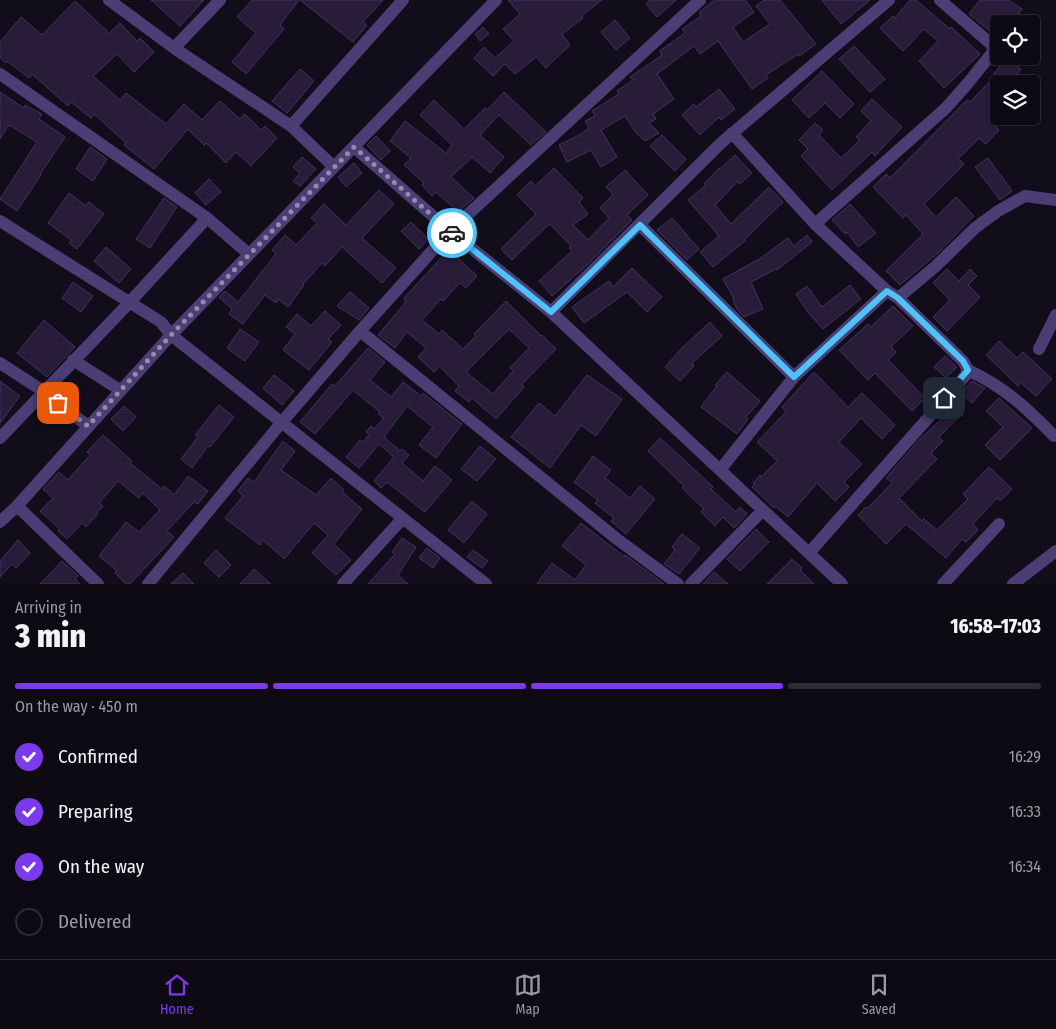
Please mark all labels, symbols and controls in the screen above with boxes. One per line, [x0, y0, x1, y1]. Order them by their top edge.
map controls [990, 15, 1040, 125]
button: locate [990, 15, 1040, 65]
button: layers [990, 75, 1040, 125]
courier [427, 208, 477, 258]
icon: car [438, 219, 466, 247]
pin [923, 377, 965, 419]
pin [37, 382, 79, 424]
icon: home [930, 384, 958, 412]
icon: bag [44, 389, 72, 417]
text: Arriving in [15, 598, 82, 617]
text: 16:58–17:03 [950, 615, 1041, 638]
text: 3 min [15, 617, 86, 655]
text: On the way · 450 m [15, 697, 138, 716]
icon: check [15, 743, 43, 771]
text: Confirmed [58, 745, 138, 768]
text: 16:29 [1009, 747, 1041, 766]
icon: check [15, 798, 43, 826]
text: Preparing [58, 800, 133, 823]
text: 16:33 [1009, 802, 1041, 821]
icon: check [15, 853, 43, 881]
text: On the way [58, 855, 144, 878]
text: 16:34 [1008, 857, 1041, 876]
text: Delivered [58, 910, 132, 933]
tab: Home [160, 971, 194, 1018]
tab: Map [514, 971, 542, 1018]
tab: Saved [862, 971, 896, 1018]

